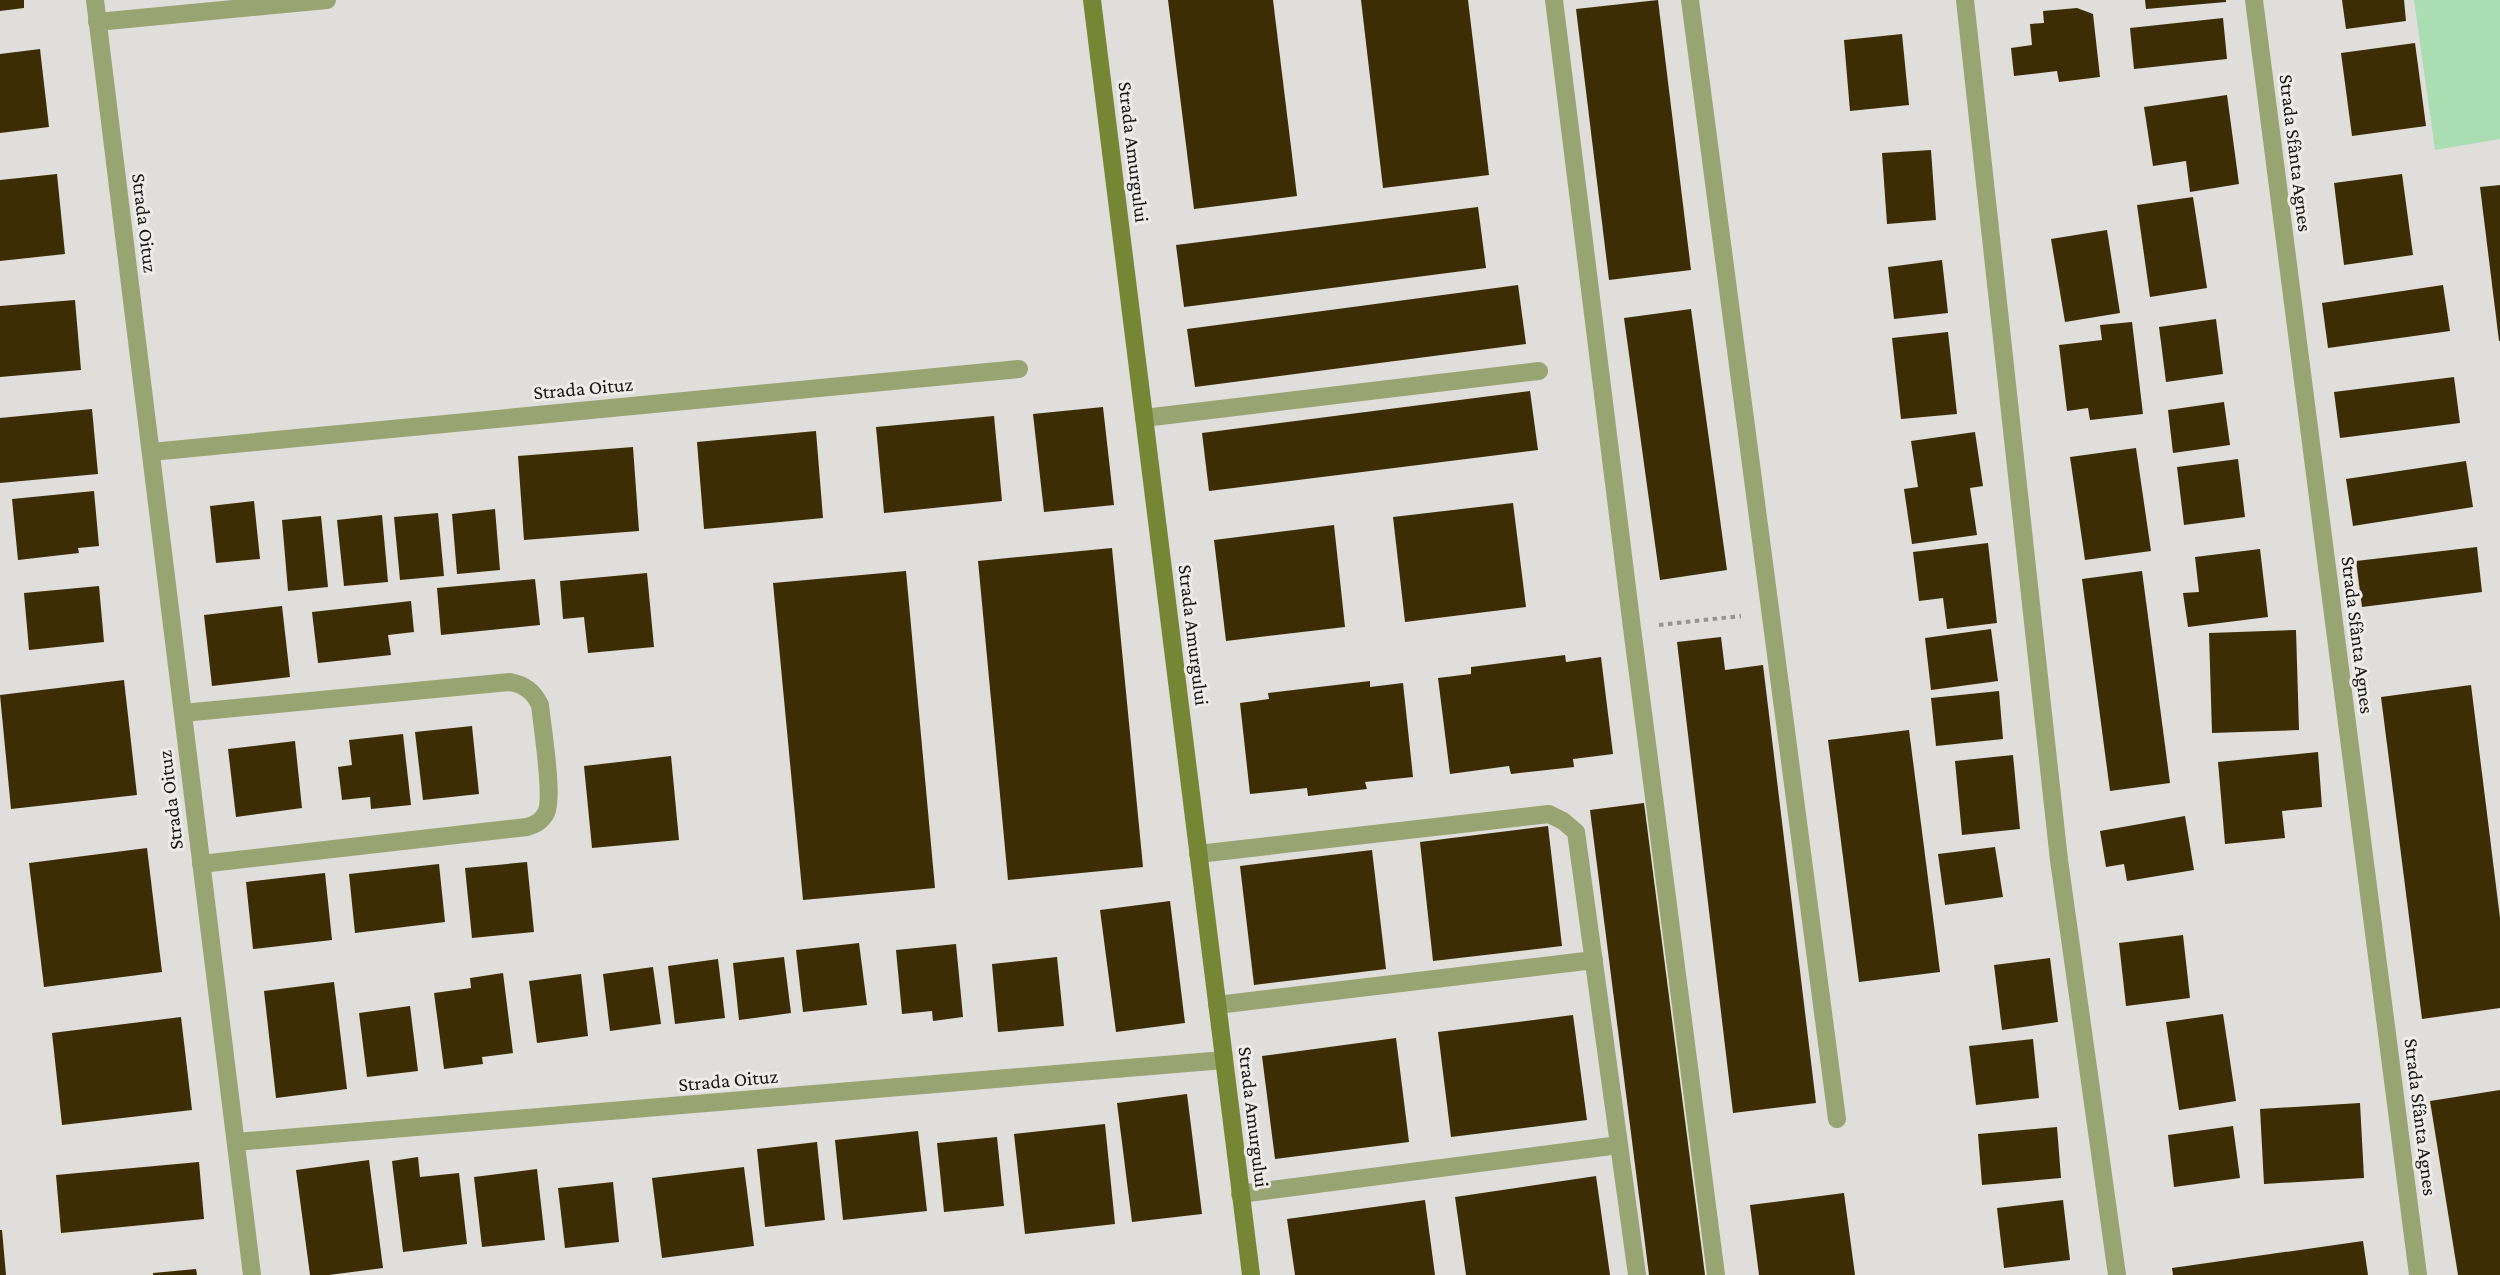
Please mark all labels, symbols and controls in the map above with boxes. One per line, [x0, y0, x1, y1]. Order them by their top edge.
street label: Strada Sfânta Agnes [2274, 73, 2317, 233]
street label: Strada Amurgului [1113, 80, 1154, 224]
street label: Strada Oituz [128, 172, 162, 274]
street label: Strada Oituz [532, 373, 634, 403]
street label: Strada Sfânta Agnes [2336, 555, 2379, 715]
street label: Strada Amurgului [1173, 563, 1214, 707]
street label: Strada Oituz [153, 749, 187, 851]
street label: Strada Sfânta Agnes [2399, 1037, 2442, 1197]
street label: Strada Amurgului [1233, 1045, 1274, 1189]
street label: Strada Oituz [677, 1065, 779, 1095]

